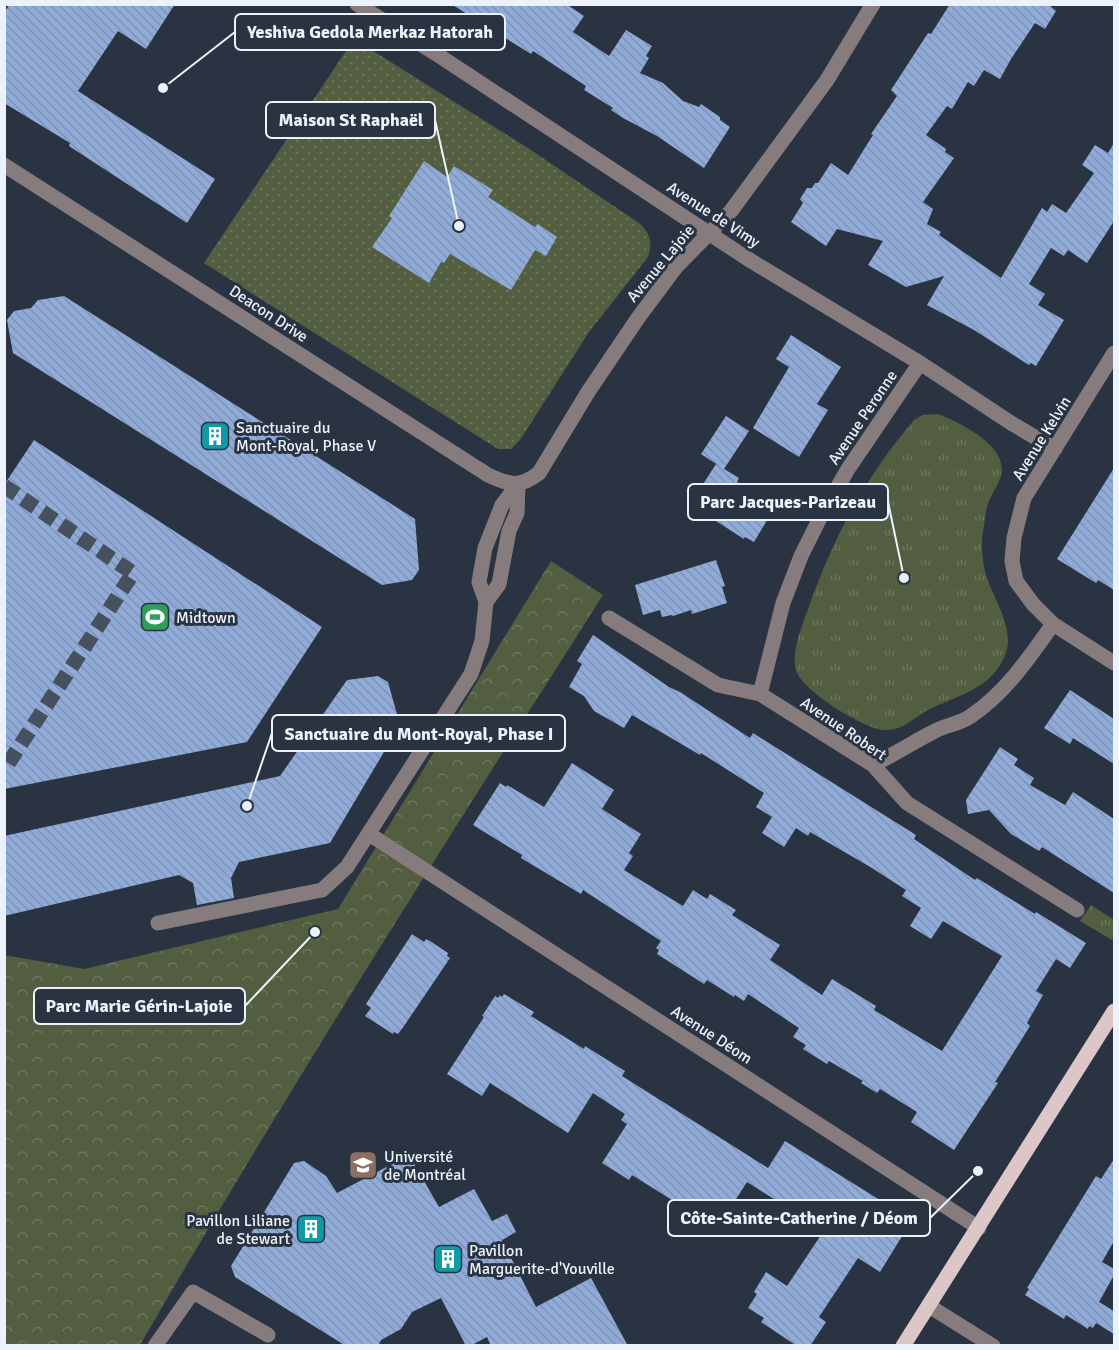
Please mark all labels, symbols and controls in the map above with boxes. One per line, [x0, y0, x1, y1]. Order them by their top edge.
callout: Yeshiva Gedola Merkaz Hatorah [235, 14, 505, 50]
text: Yeshiva Gedola Merkaz Hatorah [246, 21, 493, 43]
callout: Maison St Raphaël [266, 102, 435, 138]
text: Maison St Raphaël [279, 109, 424, 131]
street label: Avenue de Vimy [663, 177, 764, 253]
street label: Avenue Lajoie [623, 221, 699, 306]
street label: Deacon Drive [225, 281, 312, 347]
street label: Avenue Peronne [824, 367, 902, 469]
street label: Avenue Kelvin [1008, 393, 1076, 484]
place label: Sanctuaire du Mont-Royal, Phase V [236, 418, 376, 456]
building icon: Sanctuaire du Mont-Royal, Phase V [199, 420, 231, 452]
callout: Parc Jacques-Parizeau [688, 484, 888, 520]
text: Parc Jacques-Parizeau [700, 491, 876, 513]
sports icon: Midtown [139, 601, 171, 633]
place label: Midtown [176, 608, 236, 628]
street label: Avenue Robert [797, 693, 891, 765]
callout: Sanctuaire du Mont-Royal, Phase I [272, 715, 565, 751]
text: Sanctuaire du Mont-Royal, Phase I [284, 723, 554, 745]
callout: Parc Marie Gérin-Lajoie [34, 988, 245, 1024]
text: Parc Marie Gérin-Lajoie [46, 995, 233, 1017]
street label: Avenue Déom [667, 1001, 756, 1069]
place label: Université de Montréal [384, 1147, 466, 1185]
school or university icon: Université de Montréal [347, 1149, 379, 1181]
callout: Côte-Sainte-Catherine / Déom [668, 1200, 930, 1236]
text: Côte-Sainte-Catherine / Déom [680, 1207, 918, 1229]
place label: Pavillon Liliane de Stewart [186, 1211, 290, 1249]
building icon: Pavillon Liliane de Stewart [295, 1213, 327, 1245]
place label: Pavillon Marguerite-d'Youville [469, 1241, 615, 1279]
building icon: Pavillon Marguerite-d'Youville [432, 1243, 464, 1275]

